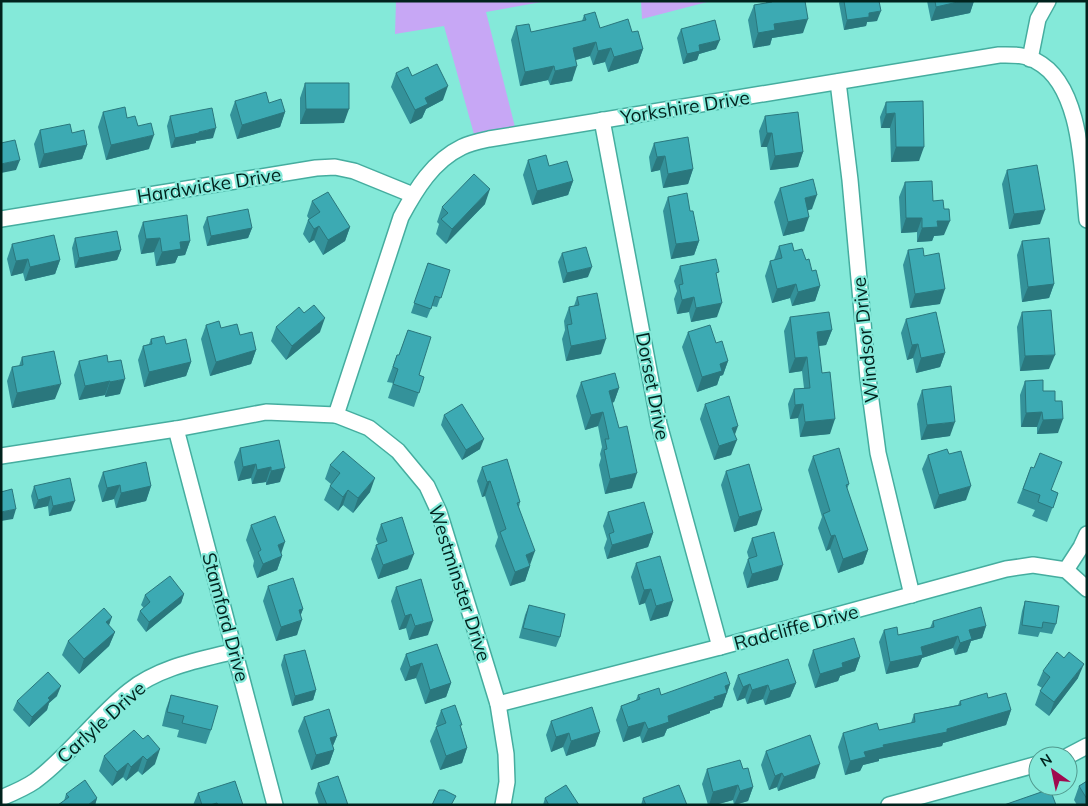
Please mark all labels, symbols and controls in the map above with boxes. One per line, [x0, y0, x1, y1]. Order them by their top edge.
street label: Yorkshire Drive [618, 85, 751, 129]
street label: Hardwicke Drive [135, 162, 283, 208]
street label: Windsor Drive [846, 276, 884, 404]
street label: Dorset Drive [631, 330, 675, 442]
street label: Westminster Drive [423, 502, 497, 664]
street label: Stamford Drive [197, 550, 255, 684]
street label: Radcliffe Drive [731, 599, 861, 655]
street label: Carlyle Drive [52, 676, 150, 768]
north arrow [1028, 746, 1078, 796]
text: N [1037, 750, 1055, 771]

